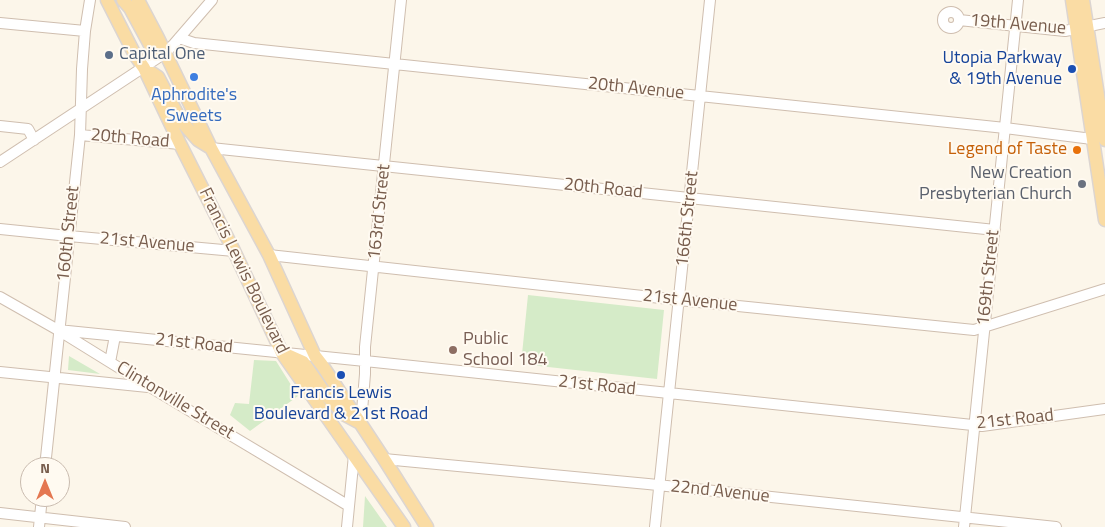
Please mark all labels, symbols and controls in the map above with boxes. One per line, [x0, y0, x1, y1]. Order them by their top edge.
street label: 19th Avenue [969, 10, 1067, 40]
place label: Capital One [119, 44, 205, 66]
place label: Utopia Parkway & 19th Avenue [942, 48, 1062, 90]
marker: Capital One [103, 49, 115, 61]
marker: Utopia Parkway & 19th Avenue [1066, 63, 1078, 75]
marker: Aphrodite's Sweets [188, 71, 200, 83]
street label: 20th Avenue [587, 73, 685, 105]
place label: Aphrodite's Sweets [151, 85, 237, 128]
street label: 20th Road [90, 125, 170, 153]
place label: Legend of Taste [948, 139, 1067, 161]
marker: Legend of Taste [1071, 144, 1083, 156]
street label: 163rd Street [364, 163, 396, 261]
place label: New Creation Presbyterian Church [919, 163, 1072, 205]
street label: 166th Street [672, 170, 704, 268]
street label: 20th Road [563, 174, 643, 204]
marker: New Creation Presbyterian Church [1076, 178, 1088, 190]
street label: 160th Street [53, 185, 85, 283]
street label: Francis Lewis Boulevard [193, 185, 293, 357]
street label: 21st Avenue [99, 228, 195, 258]
street label: 169th Street [973, 229, 1005, 327]
street label: 21st Avenue [642, 285, 738, 317]
street label: 21st Road [154, 329, 234, 359]
place label: Public School 184 [463, 329, 548, 372]
marker: Public School 184 [447, 344, 459, 356]
street label: Clintonville Street [112, 357, 238, 445]
marker: Francis Lewis Boulevard & 21st Road [335, 369, 347, 381]
street label: 21st Road [557, 371, 637, 401]
place label: Francis Lewis Boulevard & 21st Road [254, 383, 428, 426]
street label: 21st Road [975, 405, 1055, 435]
north arrow [20, 457, 70, 507]
text: N [40, 457, 50, 478]
street label: 22nd Avenue [669, 476, 771, 508]

